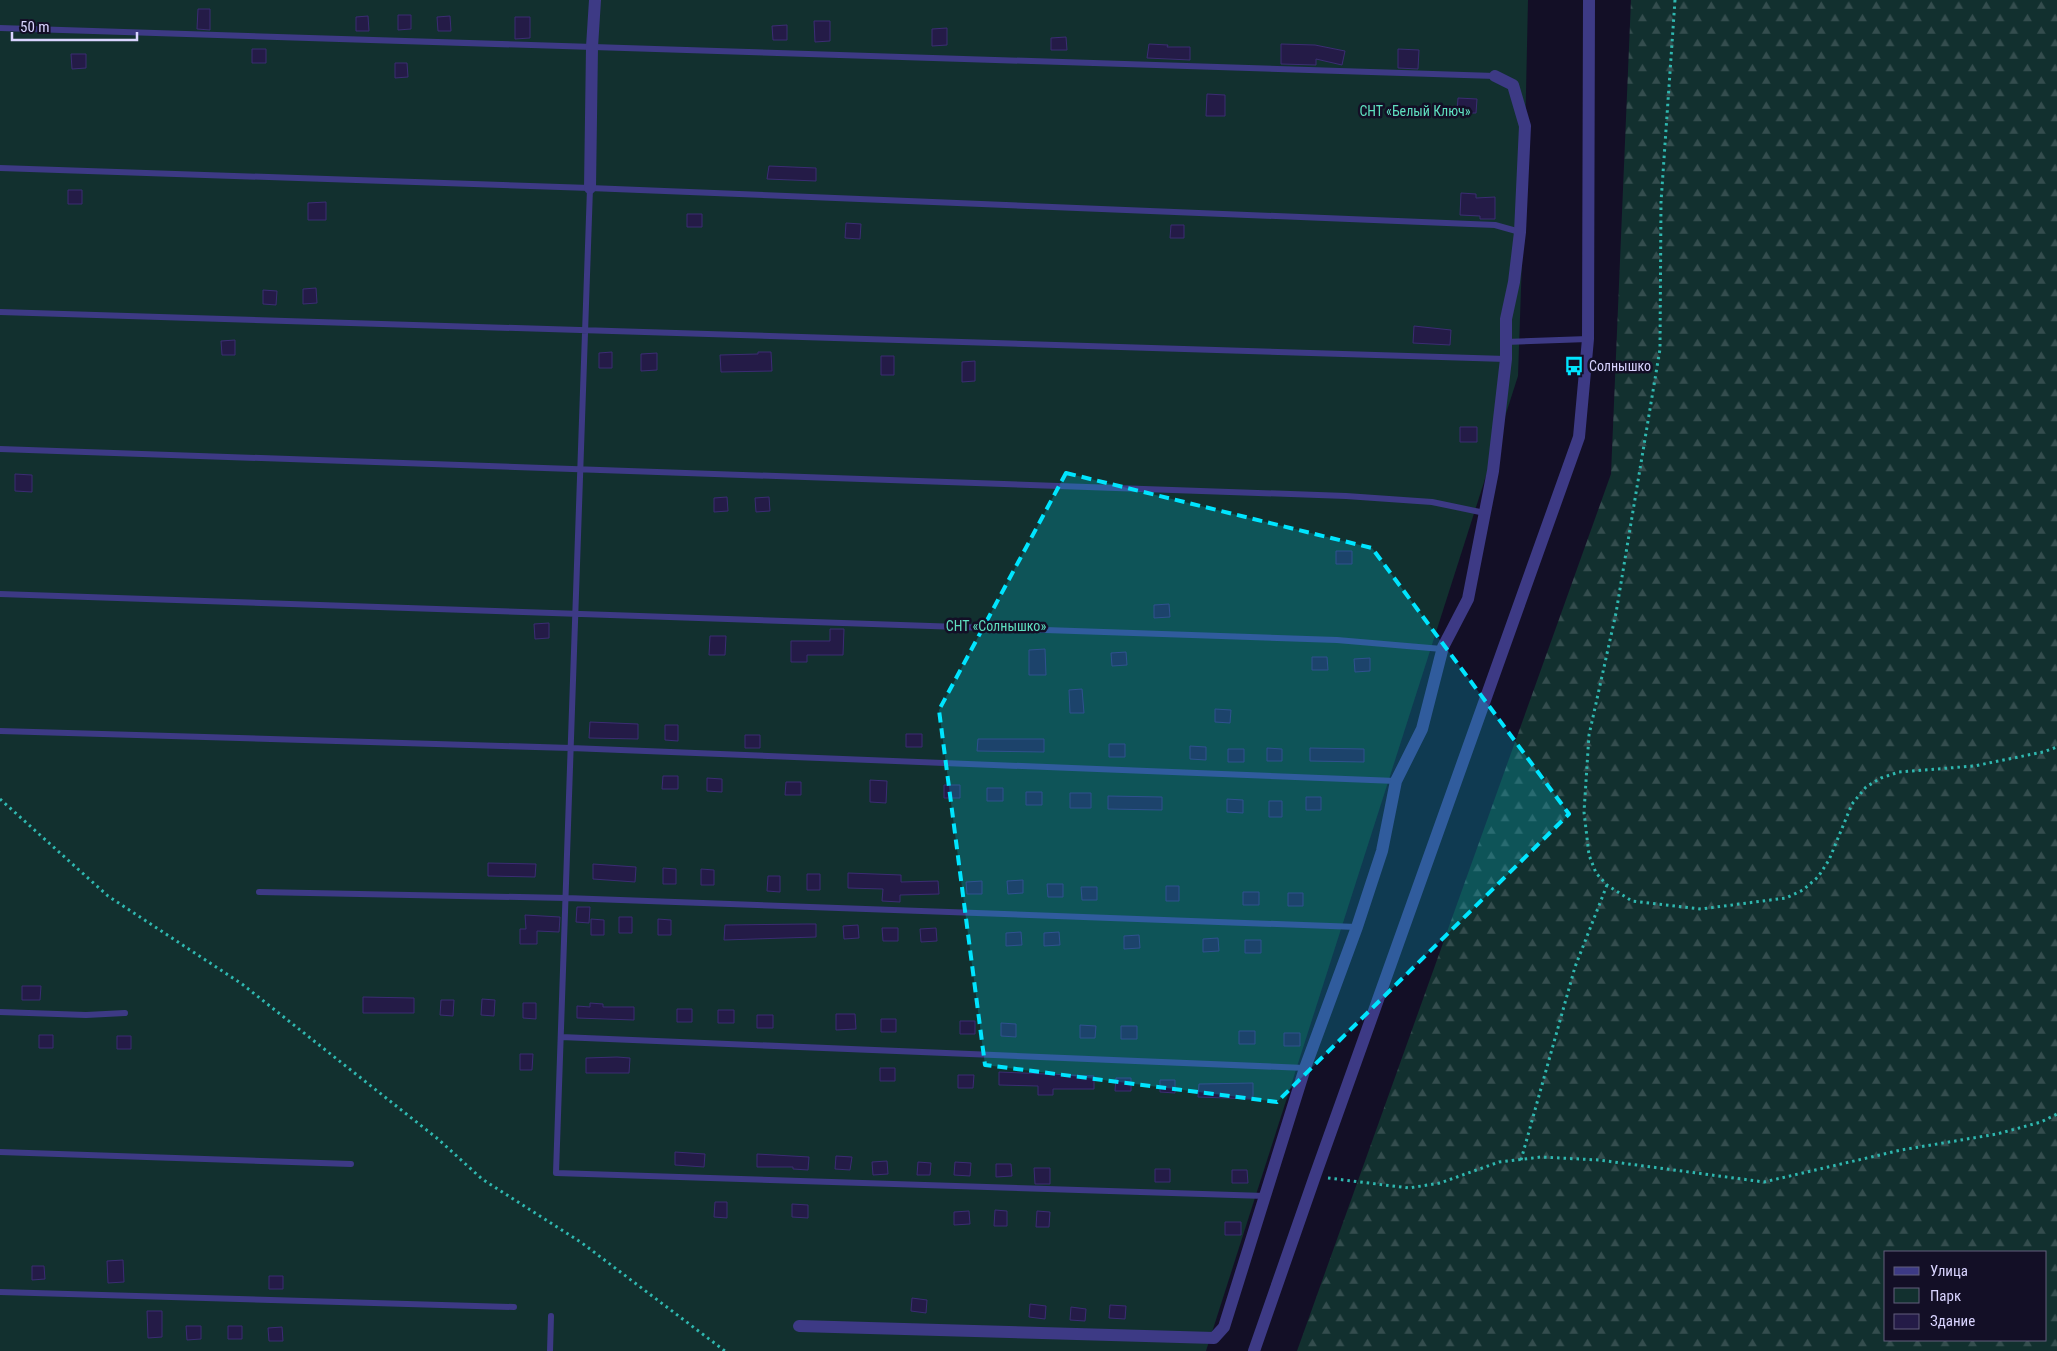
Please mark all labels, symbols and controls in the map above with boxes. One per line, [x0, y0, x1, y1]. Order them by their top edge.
scale bar [12, 10, 138, 42]
text: 50 m [20, 18, 50, 36]
park label: СНТ «Белый Ключ» [1359, 103, 1471, 119]
bus stop icon: Солнышко [1563, 355, 1585, 377]
place label: Солнышко [1589, 358, 1651, 374]
park label: СНТ «Солнышко» [946, 618, 1046, 634]
legend [1884, 1251, 2047, 1341]
text: Улица [1930, 1262, 1968, 1280]
text: Парк [1930, 1287, 1961, 1305]
text: Здание [1930, 1312, 1975, 1330]

